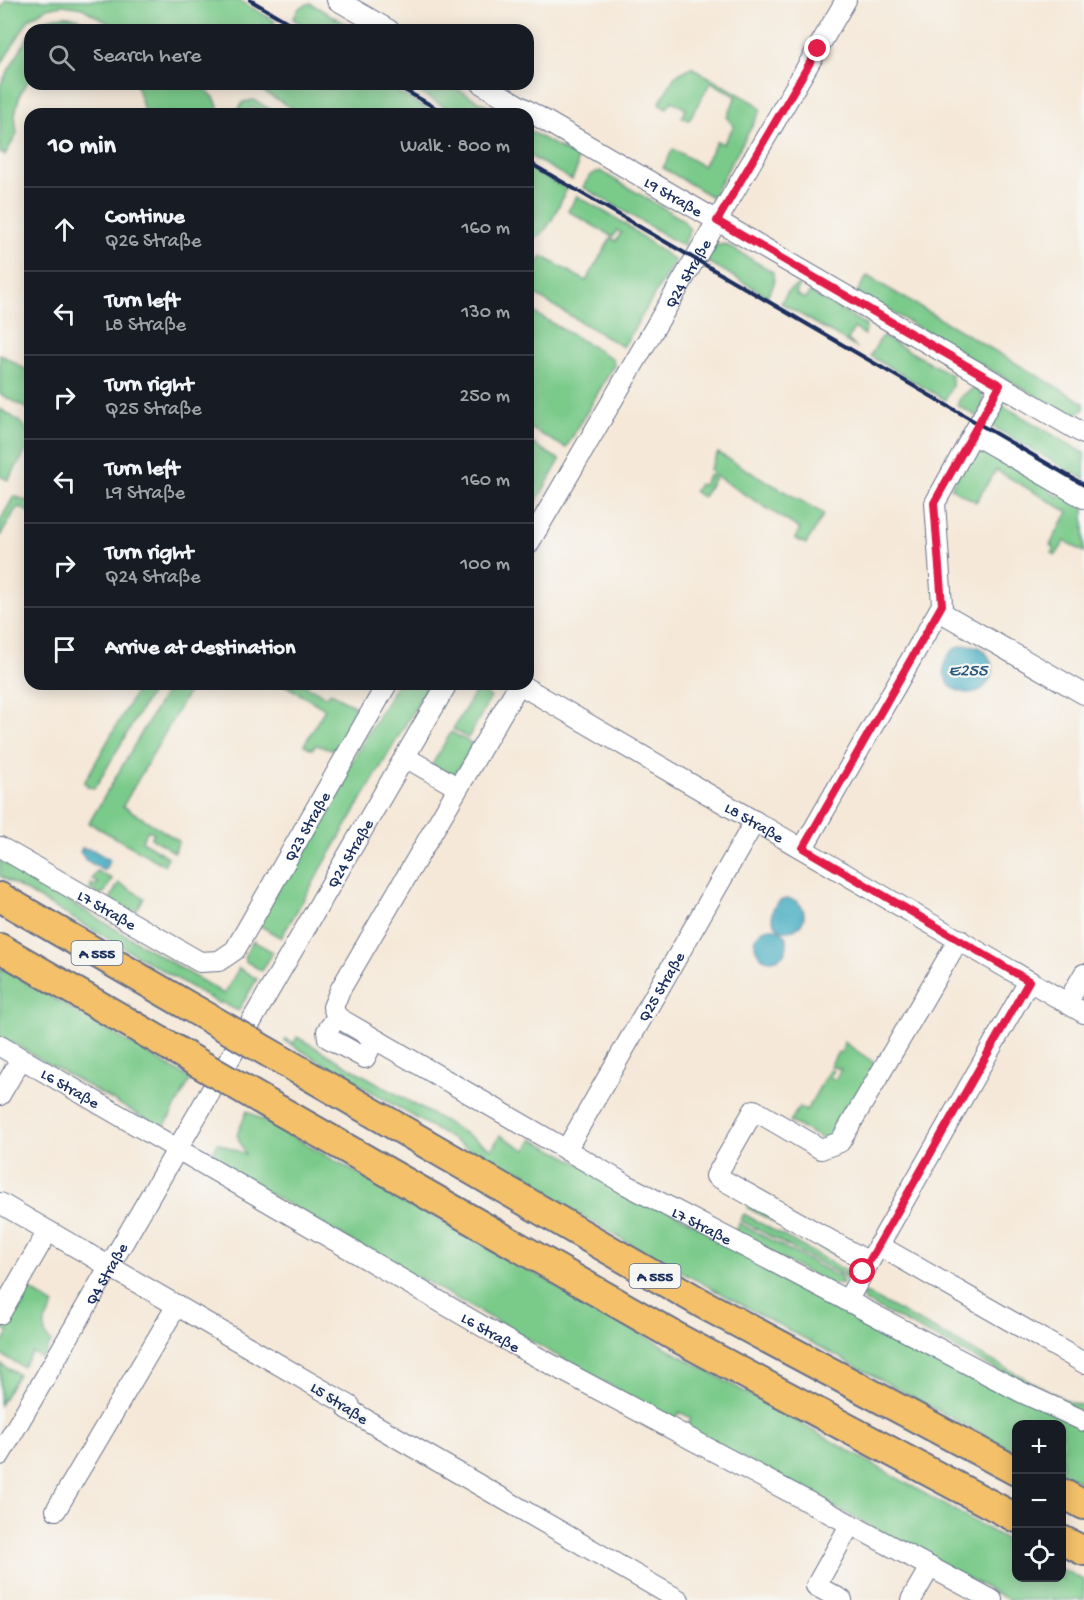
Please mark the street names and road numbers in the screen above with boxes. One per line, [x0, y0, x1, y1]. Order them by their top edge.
street label: L9 Straße [640, 174, 705, 223]
street label: Q24 Straße [662, 236, 718, 313]
street label: Q23 Straße [282, 789, 337, 866]
street label: L8 Straße [720, 800, 787, 849]
street label: Q24 Straße [325, 816, 380, 892]
street label: L7 Straße [73, 888, 139, 937]
road number: A 555 [72, 941, 122, 965]
street label: Q25 Straße [636, 949, 691, 1026]
street label: L6 Straße [37, 1066, 102, 1115]
street label: L7 Straße [668, 1204, 734, 1251]
street label: Q4 Straße [83, 1240, 134, 1310]
road number: A 555 [630, 1264, 680, 1288]
street label: L6 Straße [457, 1310, 523, 1359]
street label: L5 Straße [306, 1379, 371, 1431]

